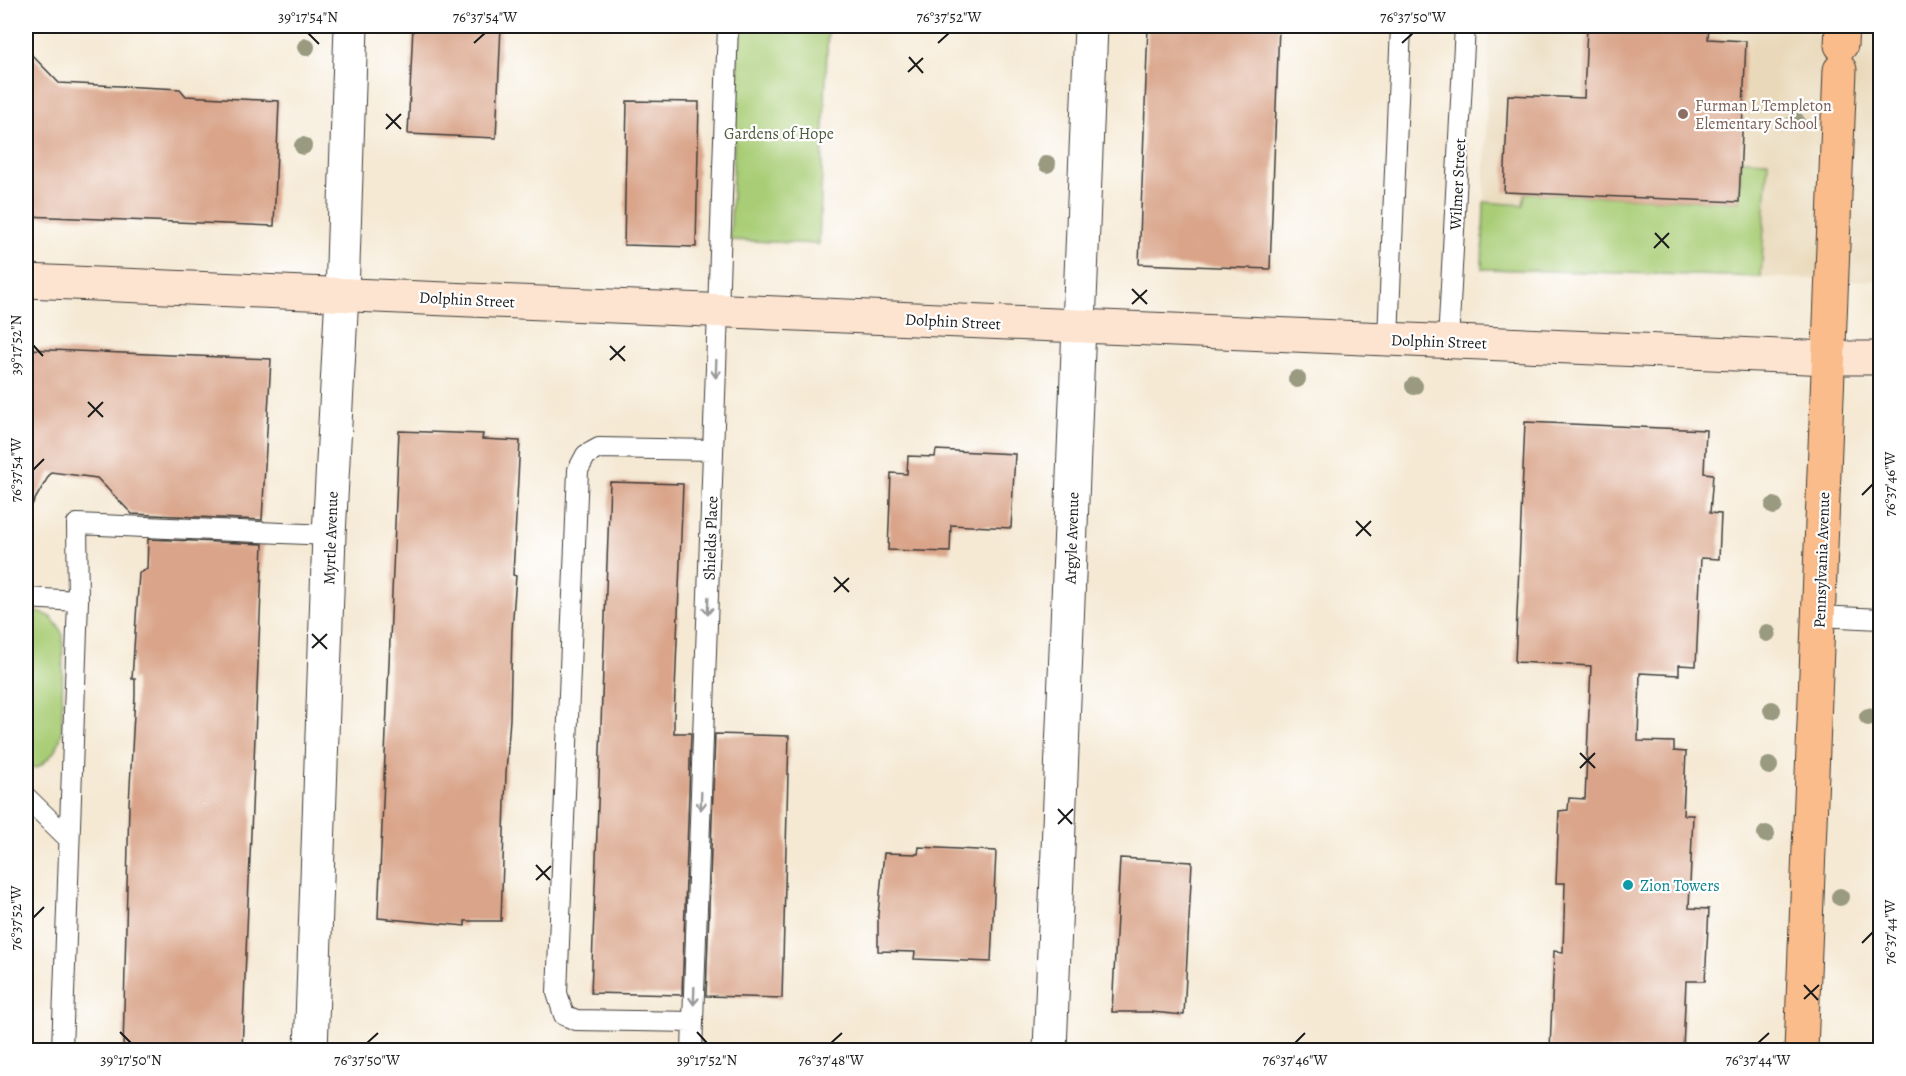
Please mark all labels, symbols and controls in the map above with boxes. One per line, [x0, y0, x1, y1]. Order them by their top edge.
text: 39°17'54"N [278, 7, 338, 27]
text: 76°37'54"W [453, 7, 517, 27]
text: 76°37'52"W [917, 7, 982, 27]
text: 76°37'50"W [1380, 7, 1446, 27]
place label: Furman L Templeton Elementary School [1695, 95, 1832, 135]
marker: Furman L Templeton Elementary School [1676, 107, 1690, 121]
park label: Gardens of Hope [724, 123, 834, 145]
street label: Wilmer Street [1445, 138, 1471, 231]
street label: Dolphin Street [418, 287, 515, 313]
street label: Dolphin Street [904, 309, 1001, 335]
text: 39°17'52"N [6, 315, 26, 375]
street label: Dolphin Street [1391, 329, 1487, 355]
one-way arrow [711, 359, 722, 379]
text: 76°37'54"W [6, 438, 26, 502]
text: 76°37'46"W [1880, 451, 1900, 517]
street label: Myrtle Avenue [318, 491, 344, 585]
street label: Argyle Avenue [1059, 492, 1085, 585]
street label: Pennsylvania Avenue [1809, 492, 1835, 628]
street label: Shields Place [699, 495, 723, 581]
one-way arrow [702, 595, 713, 615]
one-way arrow [695, 790, 707, 810]
place label: Zion Towers [1640, 875, 1720, 897]
marker: Zion Towers [1621, 878, 1635, 892]
text: 76°37'52"W [6, 885, 26, 950]
text: 76°37'44"W [1880, 899, 1900, 964]
one-way arrow [689, 985, 700, 1005]
text: 39°17'50"N [100, 1050, 162, 1070]
text: 76°37'50"W [334, 1050, 400, 1070]
text: 39°17'52"N [677, 1050, 737, 1070]
text: 76°37'48"W [798, 1050, 864, 1070]
text: 76°37'46"W [1262, 1050, 1328, 1070]
text: 76°37'44"W [1726, 1050, 1791, 1070]

